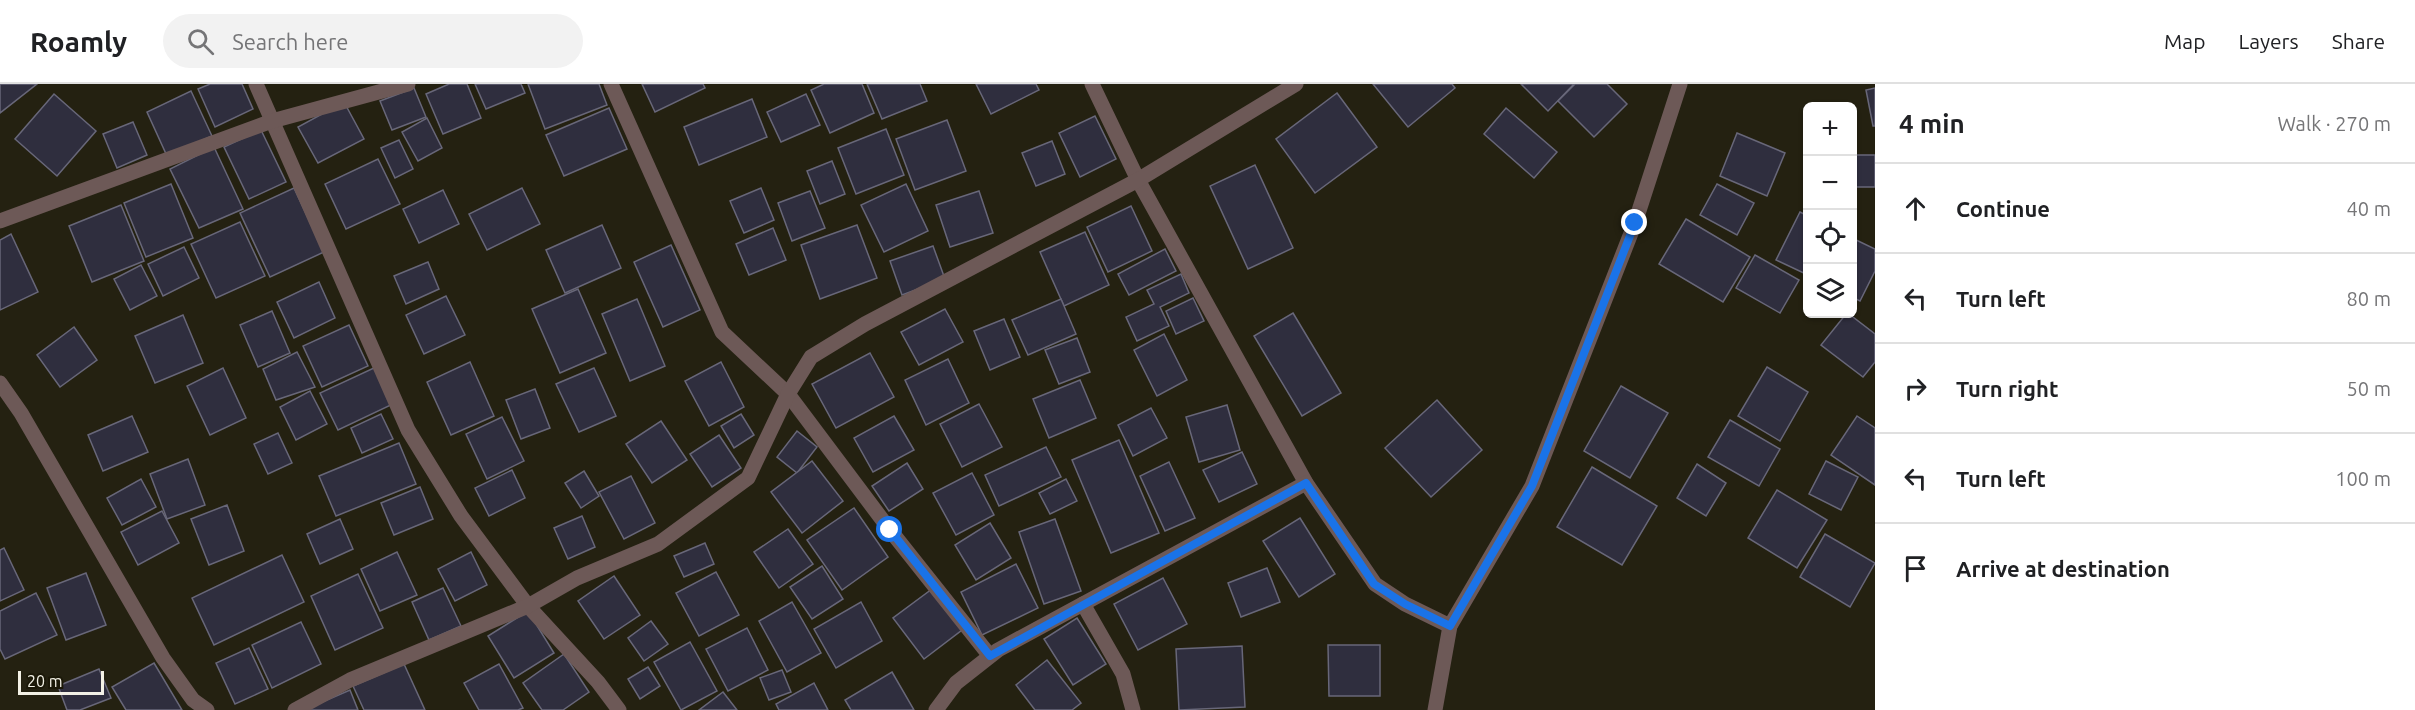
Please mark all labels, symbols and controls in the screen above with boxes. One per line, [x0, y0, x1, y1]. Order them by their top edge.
search box [163, 14, 583, 68]
icon: search [184, 25, 217, 58]
text: Roamly [30, 26, 127, 57]
text: Search here [232, 29, 348, 54]
text: Map [2164, 29, 2205, 53]
text: Layers [2238, 29, 2299, 53]
text: Share [2332, 29, 2385, 53]
map controls [1803, 102, 1857, 318]
button: + [1803, 102, 1857, 156]
text: 4 min [1899, 109, 1965, 138]
text: Walk · 270 m [2278, 112, 2391, 135]
button: − [1803, 156, 1857, 210]
icon: ahead [1899, 192, 1932, 225]
text: Continue [1956, 196, 2050, 221]
text: 40 m [2347, 197, 2391, 220]
route end [1621, 209, 1647, 235]
button: locate [1803, 210, 1857, 264]
button: layers [1803, 264, 1857, 318]
icon: left [1899, 282, 1932, 315]
text: Turn left [1956, 286, 2046, 311]
text: 80 m [2347, 287, 2391, 310]
icon: right [1899, 372, 1932, 405]
text: Turn right [1956, 376, 2058, 401]
text: 50 m [2347, 377, 2391, 400]
icon: left [1899, 462, 1932, 495]
text: Turn left [1956, 466, 2046, 491]
text: 100 m [2335, 467, 2391, 490]
route start [876, 516, 902, 542]
icon: arrive [1899, 552, 1932, 585]
text: Arrive at destination [1956, 556, 2170, 581]
scale bar [18, 668, 104, 696]
text: 20 m [27, 672, 63, 690]

